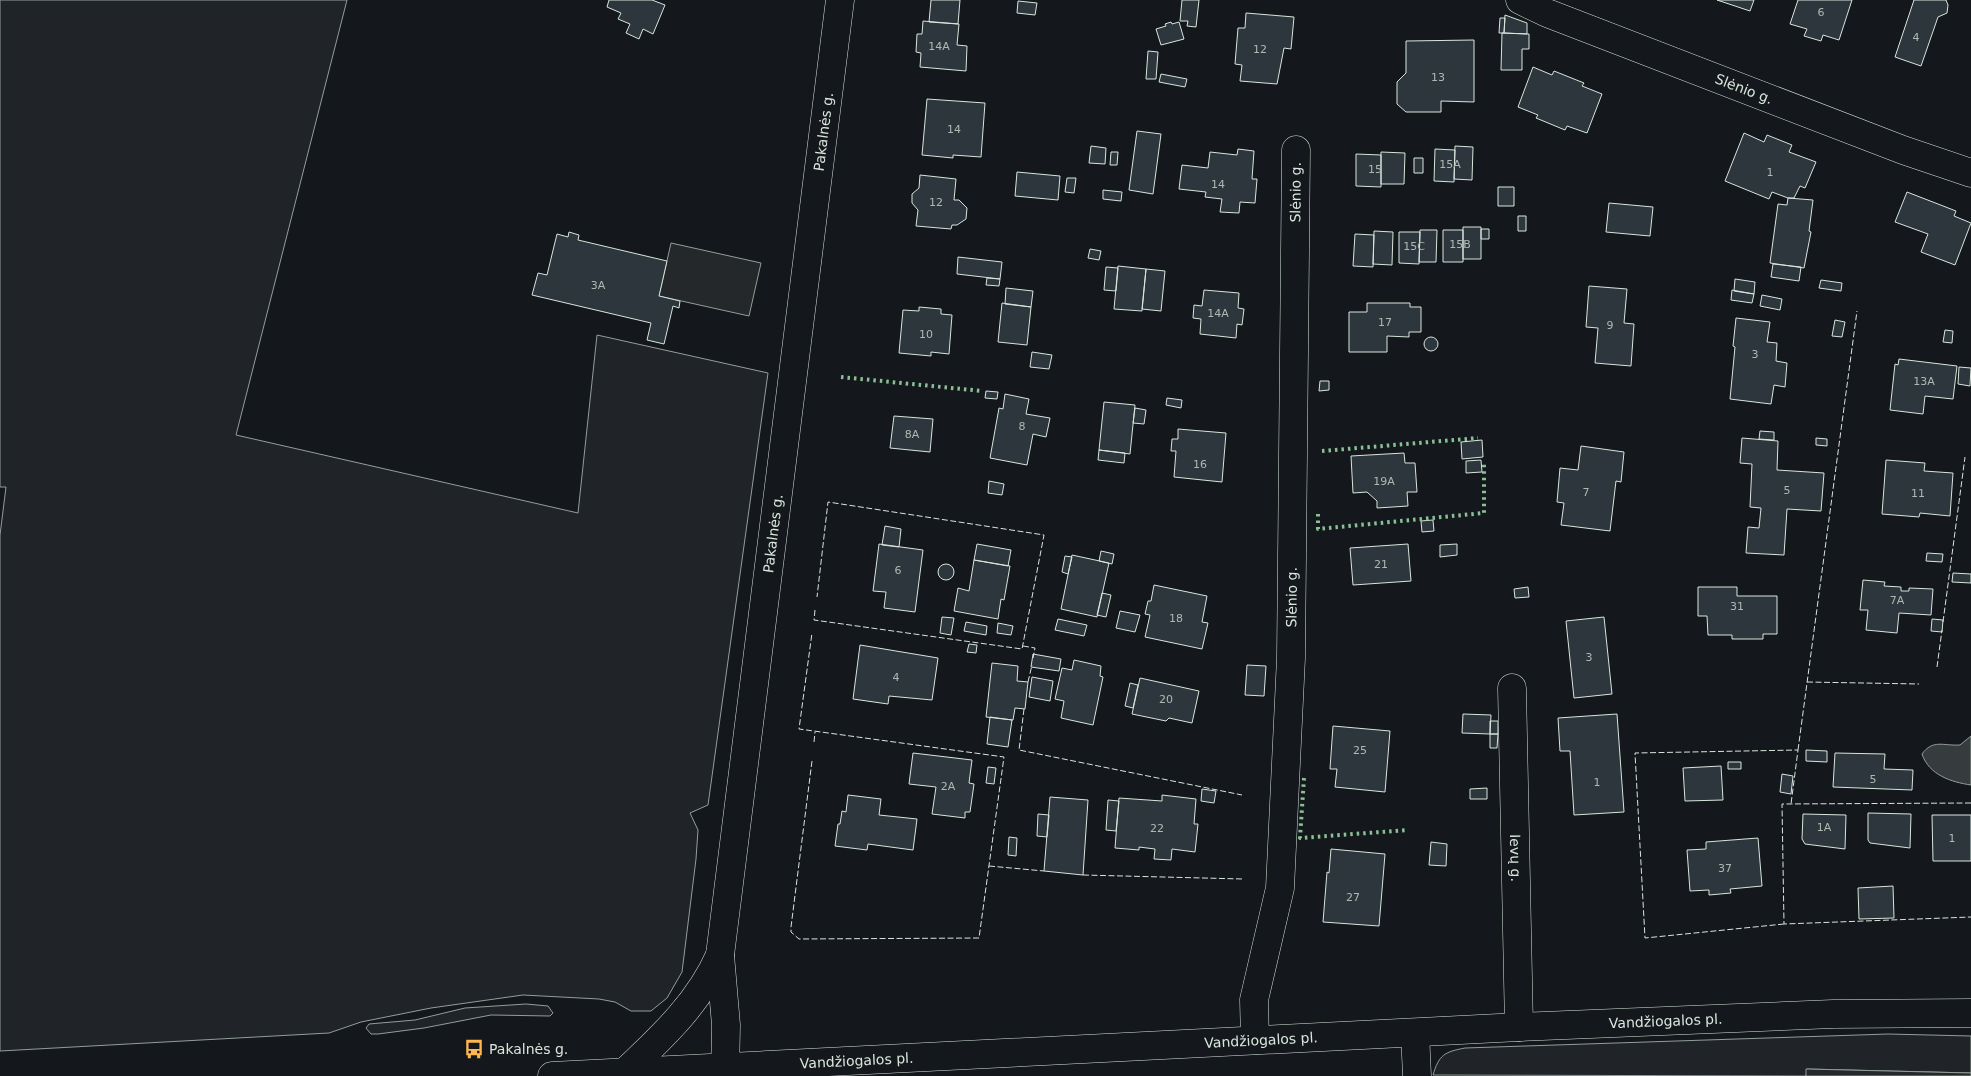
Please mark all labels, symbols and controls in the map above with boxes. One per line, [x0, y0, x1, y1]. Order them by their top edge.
house number: 6 [1818, 6, 1825, 19]
house number: 4 [1913, 31, 1920, 44]
house number: 14A [928, 40, 950, 53]
house number: 12 [1253, 43, 1267, 56]
street label: Slėnio g. [1713, 70, 1775, 107]
house number: 13 [1431, 71, 1445, 84]
street label: Pakalnės g. [811, 91, 836, 172]
house number: 14 [947, 123, 961, 136]
house number: 15A [1439, 158, 1461, 171]
street label: Slėnio g. [1287, 162, 1304, 223]
house number: 15 [1368, 163, 1382, 176]
house number: 1 [1767, 166, 1774, 179]
house number: 14 [1211, 178, 1225, 191]
house number: 12 [929, 196, 943, 209]
house number: 15B [1449, 238, 1471, 251]
house number: 15C [1403, 240, 1425, 253]
house number: 3A [591, 279, 606, 292]
house number: 14A [1207, 307, 1229, 320]
house number: 17 [1378, 316, 1392, 329]
house number: 9 [1607, 319, 1614, 332]
house number: 10 [919, 328, 933, 341]
house number: 3 [1752, 348, 1759, 361]
house number: 13A [1913, 375, 1935, 388]
house number: 8 [1019, 420, 1026, 433]
house number: 8A [905, 428, 920, 441]
house number: 16 [1193, 458, 1207, 471]
house number: 19A [1373, 475, 1395, 488]
house number: 5 [1784, 484, 1791, 497]
house number: 7 [1583, 486, 1590, 499]
house number: 11 [1911, 487, 1925, 500]
street label: Pakalnės g. [760, 493, 786, 574]
house number: 21 [1374, 558, 1388, 571]
house number: 6 [895, 564, 902, 577]
street label: Slėnio g. [1283, 567, 1300, 628]
house number: 7A [1890, 594, 1905, 607]
house number: 31 [1730, 600, 1744, 613]
house number: 18 [1169, 612, 1183, 625]
house number: 3 [1586, 651, 1593, 664]
house number: 4 [893, 671, 900, 684]
house number: 20 [1159, 693, 1173, 706]
house number: 25 [1353, 744, 1367, 757]
house number: 5 [1870, 773, 1877, 786]
house number: 1 [1594, 776, 1601, 789]
house number: 2A [941, 780, 956, 793]
house number: 1A [1817, 821, 1832, 834]
house number: 22 [1150, 822, 1164, 835]
house number: 1 [1949, 832, 1956, 845]
street label: Ievų g. [1507, 834, 1524, 882]
house number: 37 [1718, 862, 1732, 875]
house number: 27 [1346, 891, 1360, 904]
street label: Vandžiogalos pl. [1609, 1011, 1723, 1031]
street label: Vandžiogalos pl. [1204, 1029, 1318, 1051]
bus stop icon: Pakalnės g. [463, 1038, 485, 1060]
place label: Pakalnės g. [489, 1041, 568, 1057]
street label: Vandžiogalos pl. [799, 1050, 914, 1071]

